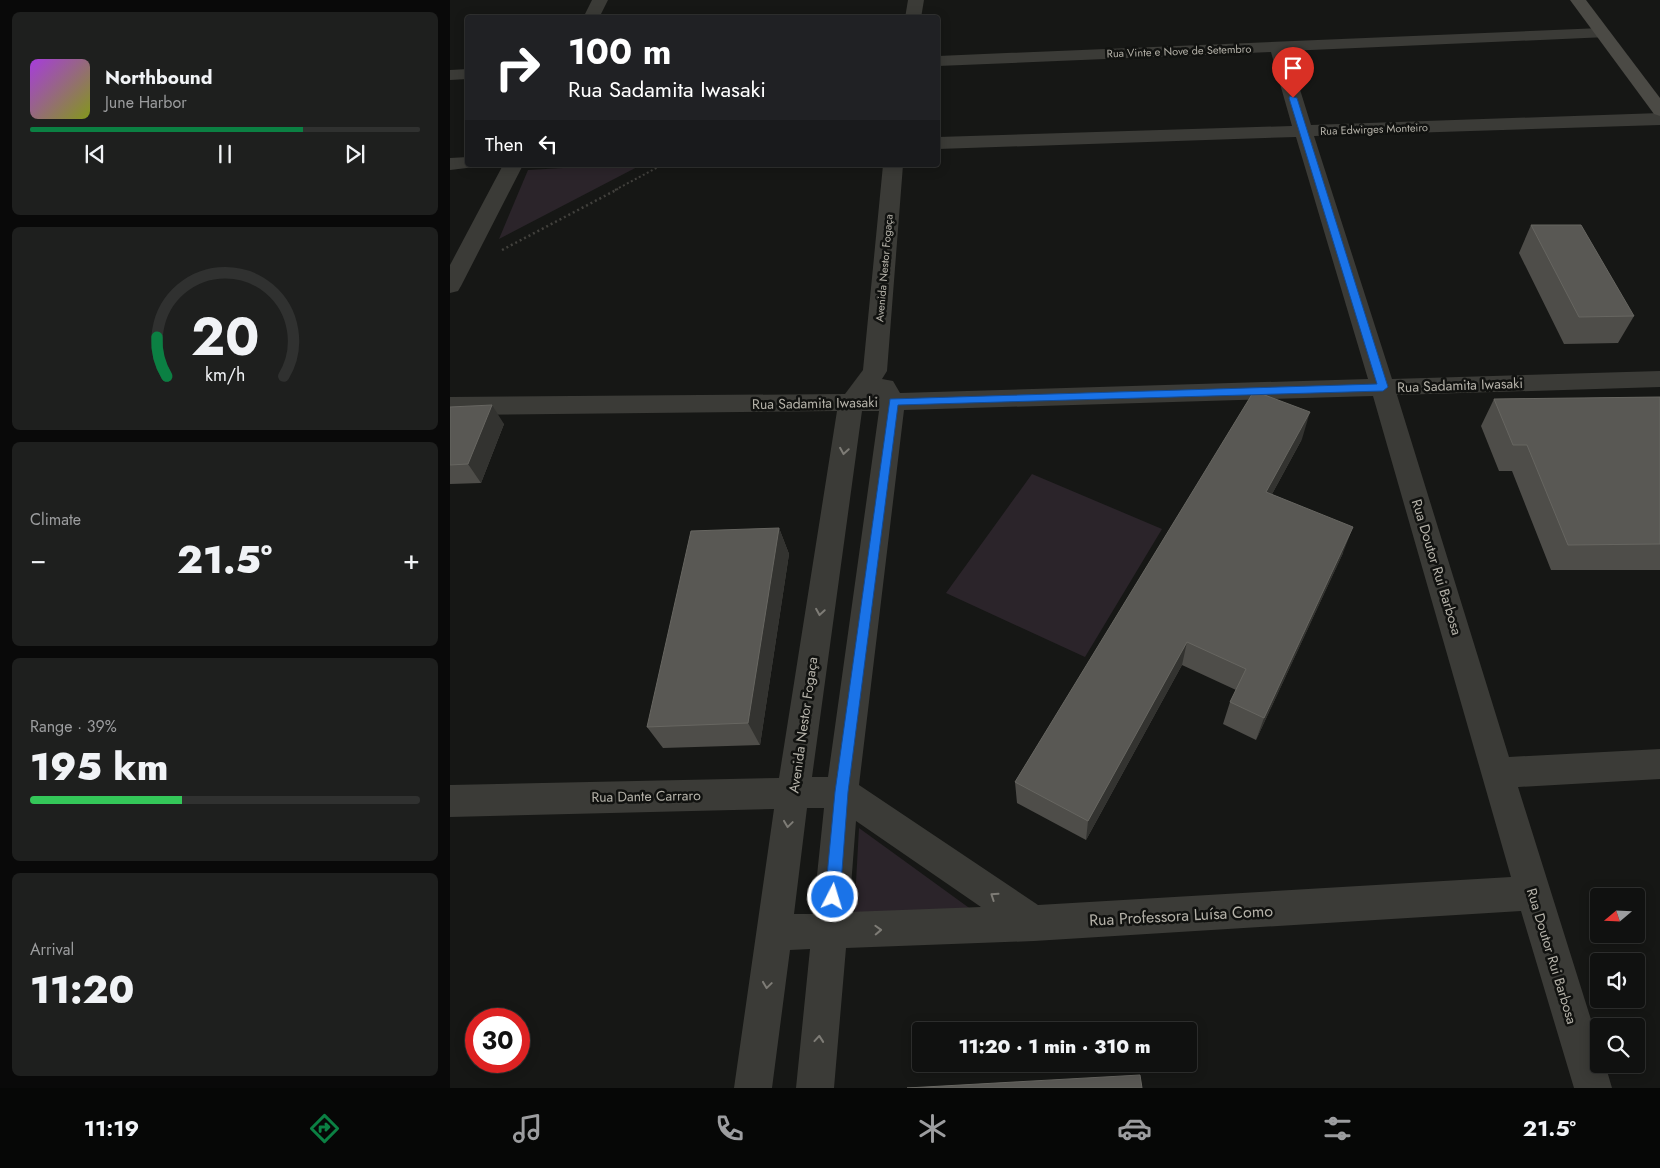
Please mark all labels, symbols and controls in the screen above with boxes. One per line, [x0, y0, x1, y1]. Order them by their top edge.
text: 100 m [568, 27, 671, 77]
icon: right [485, 35, 550, 100]
street label: Rua Vinte e Nove de Setembro [1106, 40, 1252, 62]
pin [1272, 47, 1314, 98]
icon: arrive [1279, 54, 1307, 82]
text: Northbound [105, 64, 212, 91]
text: Rua Sadamita Iwasaki [568, 73, 766, 105]
text: June Harbor [105, 91, 187, 114]
street label: Rua Edwirges Monteiro [1320, 119, 1428, 139]
icon: left [534, 130, 562, 158]
text: Then [485, 131, 524, 158]
icon: previous [81, 140, 109, 168]
icon: pause [211, 140, 239, 168]
icon: next [341, 140, 369, 168]
street label: Avenida Nestor Fogaça [871, 213, 897, 323]
text: 20 [191, 299, 259, 375]
text: km/h [205, 362, 245, 388]
street label: Rua Sadamita Iwasaki [1397, 373, 1523, 397]
street label: Rua Sadamita Iwasaki [752, 392, 878, 414]
one-way arrow [839, 447, 849, 455]
street label: Rua Doutor Rui Barbosa [1407, 497, 1467, 637]
text: Climate [30, 508, 81, 531]
text: 21.5° [177, 532, 272, 587]
text: − [30, 539, 47, 580]
text: + [403, 539, 420, 580]
one-way arrow [815, 607, 825, 616]
street label: Avenida Nestor Fogaça [784, 655, 822, 795]
text: Range · 39% [30, 715, 117, 738]
text: 195 km [30, 739, 168, 794]
street label: Rua Dante Carraro [591, 785, 701, 807]
one-way arrow [784, 820, 794, 829]
position arrow [806, 870, 858, 922]
street label: Rua Doutor Rui Barbosa [1522, 886, 1582, 1026]
north arrow [1590, 888, 1645, 942]
map controls [1590, 888, 1645, 1073]
one-way arrow [990, 893, 1000, 902]
street label: Rua Professora Luísa Como [1089, 899, 1274, 932]
one-way arrow [875, 925, 883, 935]
text: Arrival [30, 938, 74, 961]
button: sound [1590, 953, 1645, 1008]
text: 11:20 [30, 962, 134, 1017]
one-way arrow [762, 981, 772, 990]
speed limit sign: 30 [465, 1008, 530, 1073]
button: search [1590, 1018, 1645, 1073]
text: 11:20 · 1 min · 310 m [958, 1033, 1151, 1060]
one-way arrow [814, 1035, 825, 1043]
icon: directions [307, 1111, 342, 1146]
icon: music [510, 1111, 545, 1146]
icon: phone [712, 1111, 747, 1146]
icon: climate [915, 1111, 950, 1146]
icon: car [1117, 1111, 1152, 1146]
icon: filters [1320, 1111, 1355, 1146]
text: 11:19 [84, 1112, 139, 1144]
text: 21.5° [1523, 1112, 1576, 1144]

